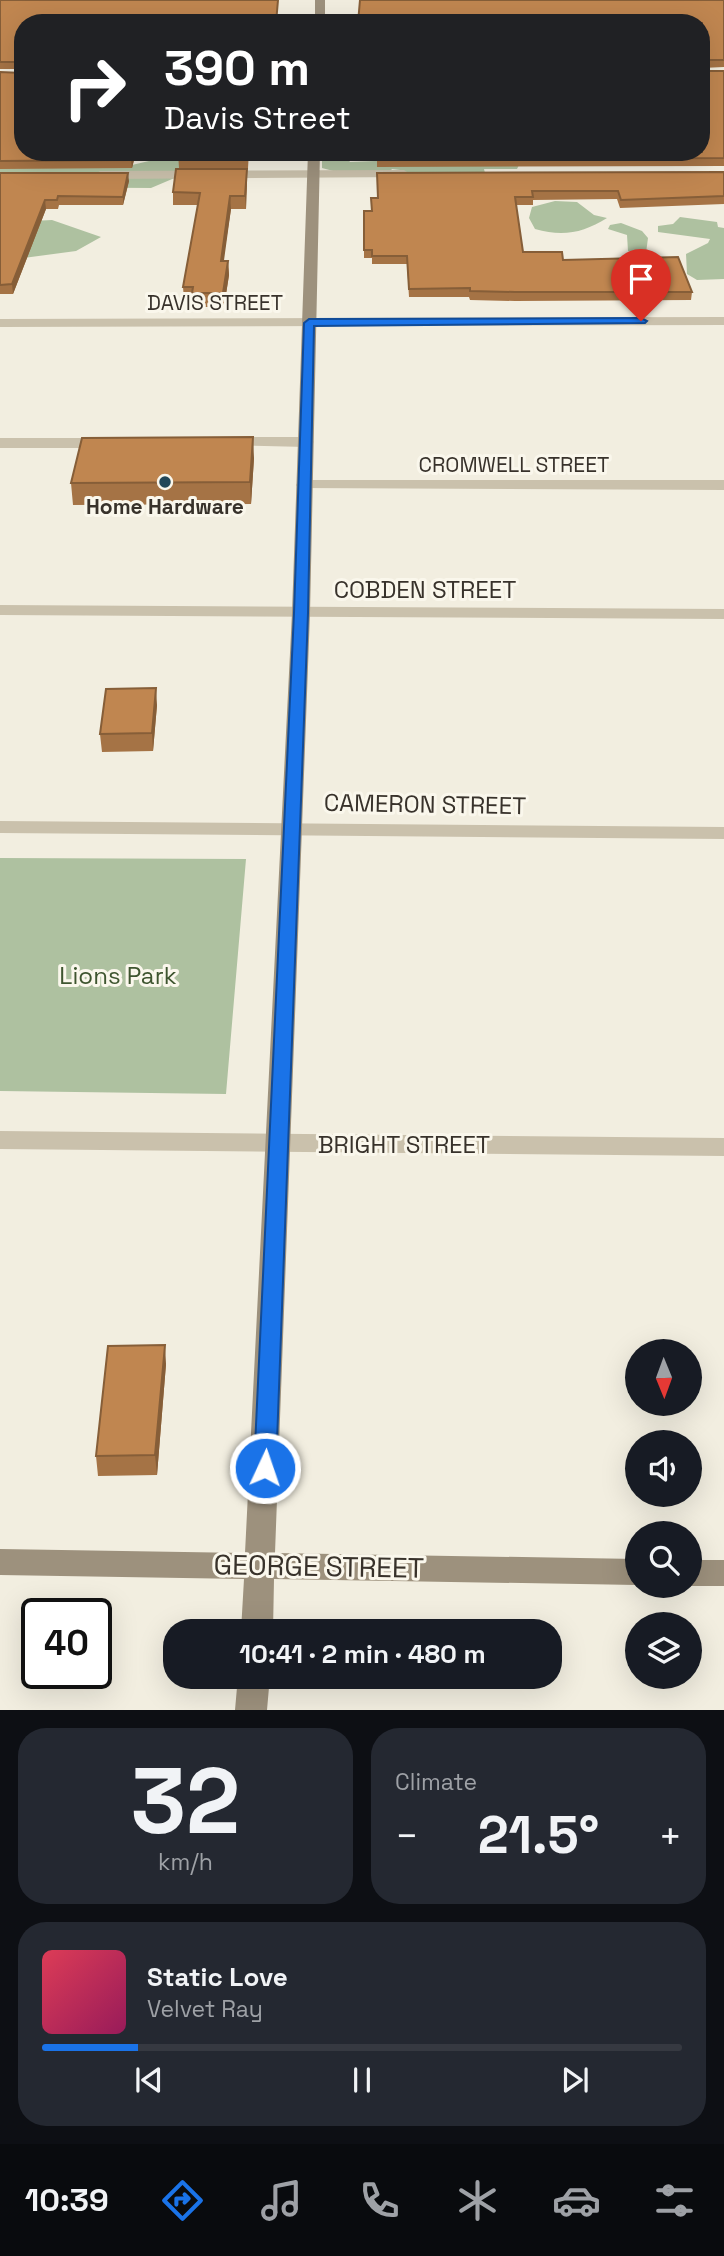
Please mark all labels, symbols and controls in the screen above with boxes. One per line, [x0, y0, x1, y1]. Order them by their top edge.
text: 390 m [164, 37, 310, 99]
icon: right [49, 42, 140, 133]
text: Davis Street [164, 98, 351, 138]
pin [611, 249, 671, 321]
icon: arrive [622, 260, 660, 298]
street label: DAVIS STREET [147, 289, 283, 316]
street label: CROMWELL STREET [419, 451, 609, 478]
marker: Home Hardware [157, 474, 173, 490]
place label: Home Hardware [86, 493, 244, 520]
street label: COBDEN STREET [334, 574, 516, 605]
street label: CAMERON STREET [324, 787, 526, 821]
park label: Lions Park [59, 960, 177, 991]
street label: BRIGHT STREET [318, 1129, 490, 1160]
north arrow [625, 1339, 702, 1416]
map controls [625, 1339, 702, 1689]
button: sound [625, 1430, 702, 1507]
position arrow [228, 1431, 302, 1505]
button: search [625, 1521, 702, 1598]
street label: GEORGE STREET [213, 1546, 425, 1586]
speed limit sign: 40 [21, 1598, 112, 1689]
button: layers [625, 1612, 702, 1689]
text: 10:41 · 2 min · 480 m [239, 1637, 486, 1671]
text: 32 [131, 1743, 240, 1860]
text: Climate [395, 1767, 477, 1797]
text: 21.5° [478, 1802, 599, 1868]
text: − [395, 1812, 419, 1860]
text: + [658, 1812, 682, 1860]
text: km/h [158, 1847, 213, 1877]
text: Static Love [147, 1960, 288, 1994]
text: Velvet Ray [147, 1994, 263, 2024]
icon: previous [130, 2061, 168, 2099]
icon: pause [343, 2061, 381, 2099]
icon: next [556, 2061, 594, 2099]
icon: directions [158, 2176, 207, 2225]
icon: music [257, 2176, 306, 2225]
icon: phone [355, 2176, 404, 2225]
icon: climate [453, 2176, 502, 2225]
icon: car [552, 2176, 601, 2225]
icon: filters [650, 2176, 699, 2225]
text: 10:39 [25, 2180, 109, 2220]

